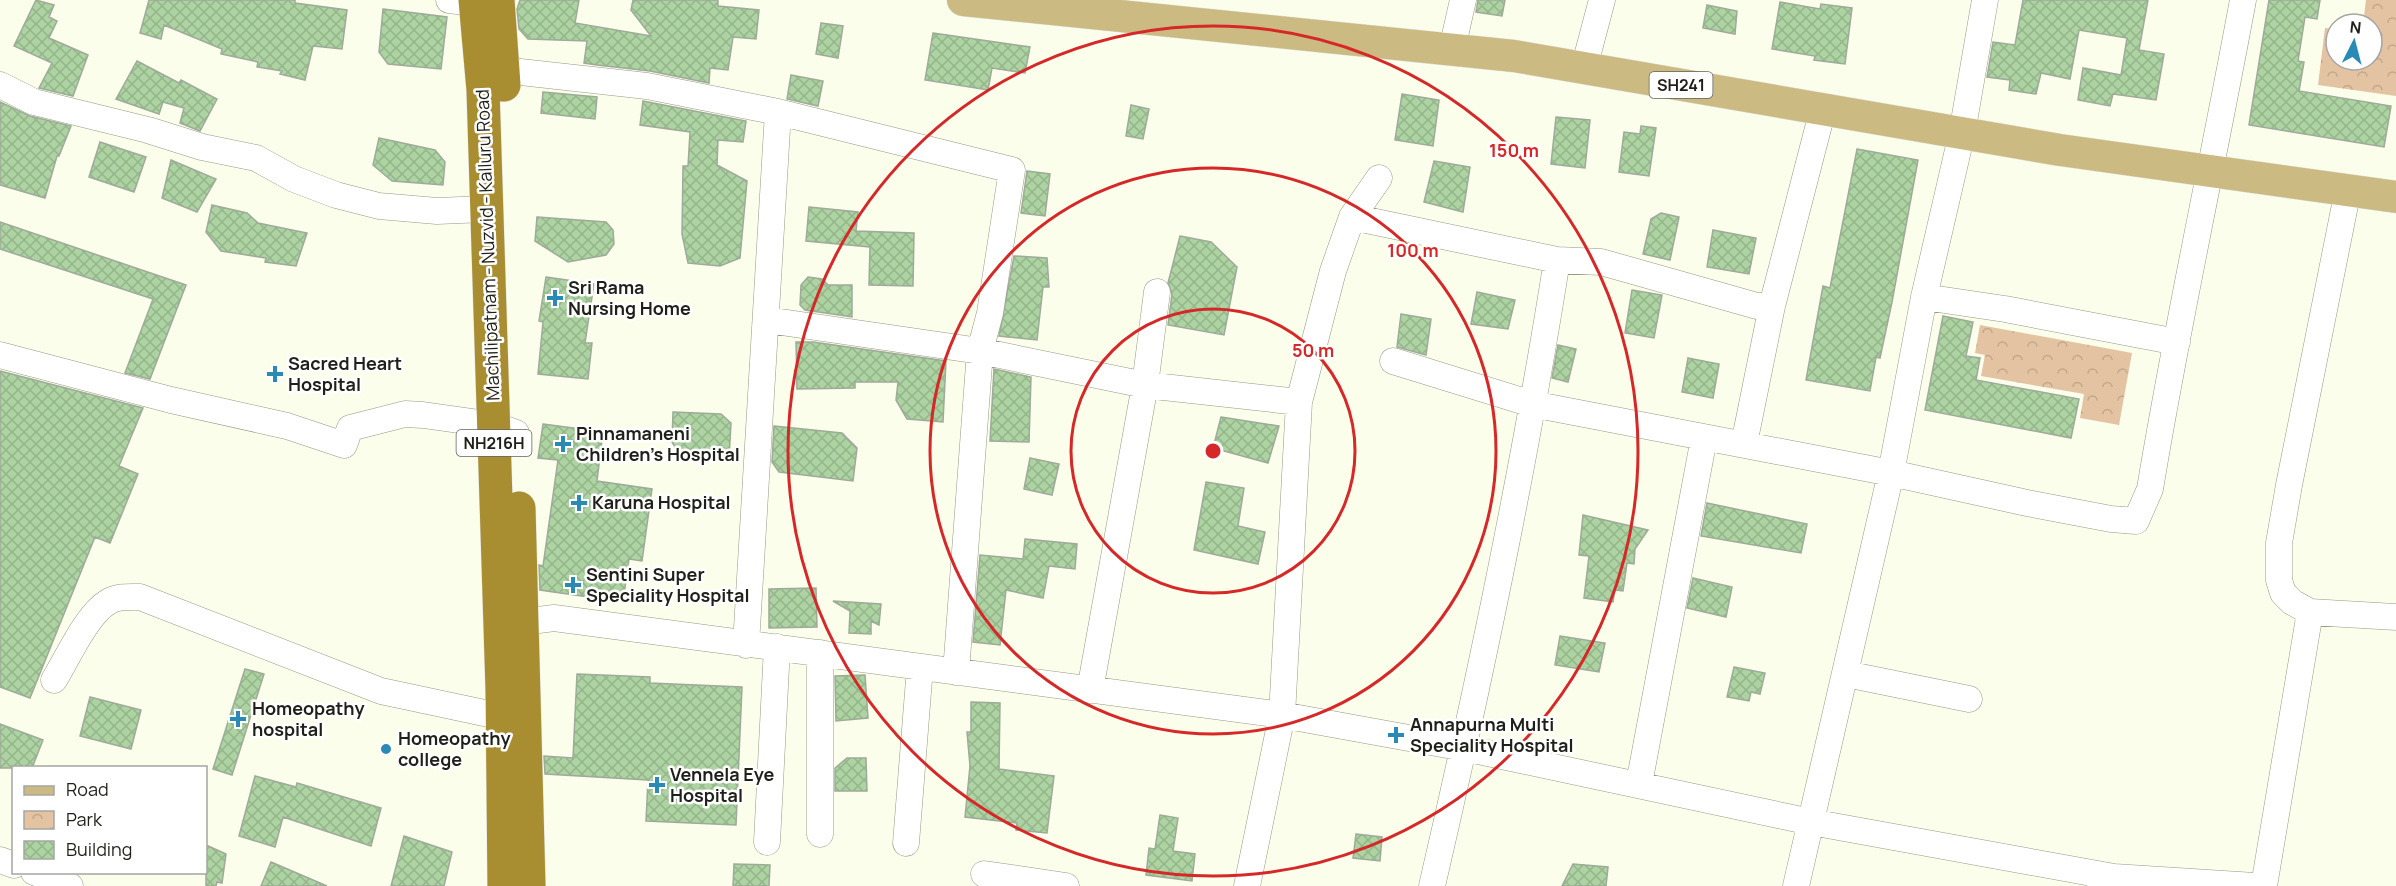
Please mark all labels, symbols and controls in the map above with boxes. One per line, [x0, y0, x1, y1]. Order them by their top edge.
north arrow [2324, 12, 2384, 72]
text: N [2349, 16, 2362, 39]
road number: SH241 [1650, 72, 1712, 98]
street label: Machilipatnam - Nuzvid - Kalluru Road [470, 89, 504, 401]
text: 150 m [1489, 138, 1539, 162]
text: 100 m [1387, 238, 1439, 262]
place label: Sri Rama Nursing Home [568, 275, 691, 320]
marker: Sri Rama Nursing Home [546, 289, 564, 307]
text: 50 m [1292, 338, 1334, 362]
place label: Sacred Heart Hospital [288, 351, 402, 396]
marker: Sacred Heart Hospital [266, 365, 284, 383]
place label: Pinnamaneni Children's Hospital [576, 421, 740, 466]
road number: NH216H [456, 430, 532, 456]
marker: Pinnamaneni Children's Hospital [554, 435, 572, 453]
centre of rings [1203, 441, 1223, 461]
place label: Karuna Hospital [592, 490, 731, 514]
marker: Karuna Hospital [570, 494, 588, 512]
place label: Sentini Super Speciality Hospital [586, 562, 750, 607]
marker: Sentini Super Speciality Hospital [564, 576, 582, 594]
place label: Homeopathy hospital [252, 696, 365, 741]
marker: Homeopathy hospital [229, 710, 247, 728]
place label: Annapurna Multi Speciality Hospital [1410, 712, 1574, 757]
place label: Homeopathy college [398, 726, 511, 771]
marker: Annapurna Multi Speciality Hospital [1387, 726, 1405, 744]
marker: Homeopathy college [379, 742, 393, 756]
place label: Vennela Eye Hospital [670, 762, 774, 807]
legend [12, 766, 207, 874]
marker: Vennela Eye Hospital [648, 776, 666, 794]
text: Road [66, 777, 109, 801]
text: Park [66, 807, 103, 831]
text: Building [66, 837, 132, 861]

